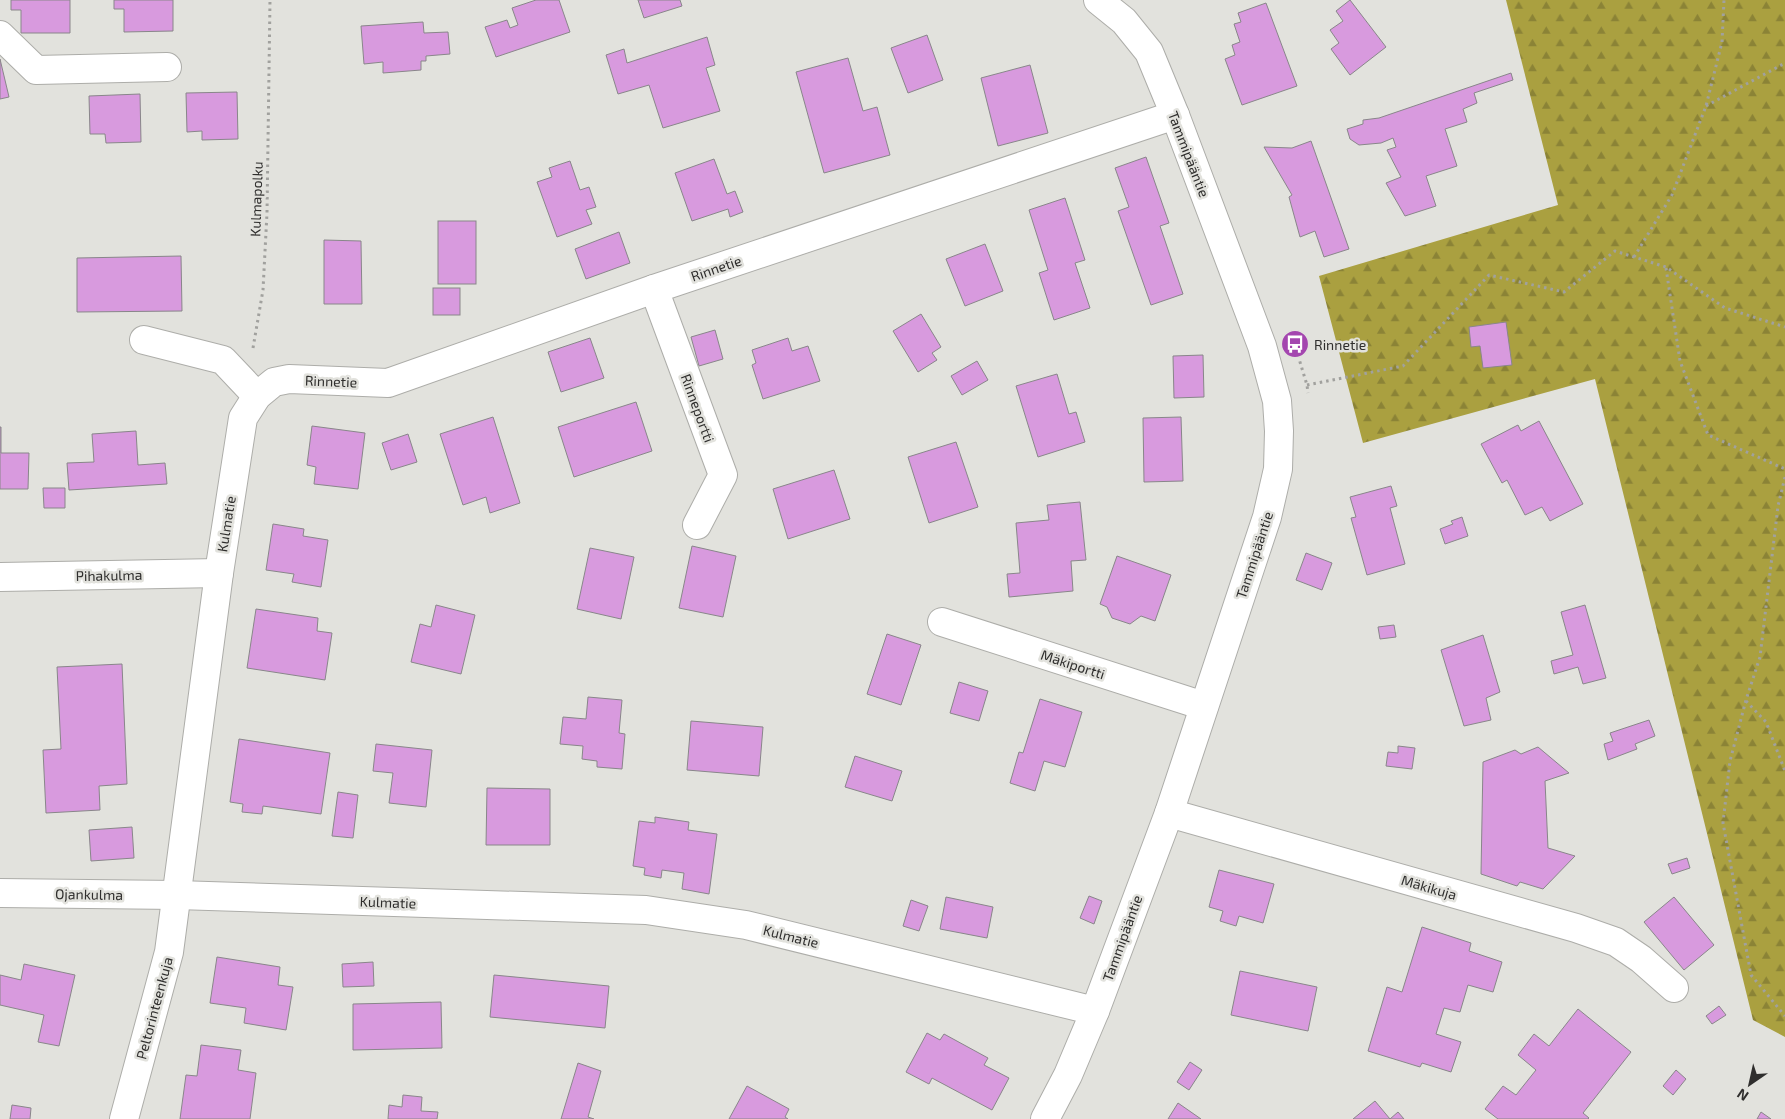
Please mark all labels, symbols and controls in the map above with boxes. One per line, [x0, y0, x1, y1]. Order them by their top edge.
street label: Tammipääntie [1165, 109, 1213, 199]
street label: Kulmapolku [246, 161, 266, 237]
street label: Rinnetie [689, 251, 743, 285]
bus stop icon: Rinnetie [1280, 329, 1310, 359]
place label: Rinnetie [1314, 336, 1366, 353]
street label: Rinneportti [678, 371, 718, 445]
street label: Rinnetie [305, 372, 357, 390]
street label: Kulmatie [213, 495, 239, 553]
street label: Tammipääntie [1232, 509, 1276, 601]
street label: Pihakulma [75, 566, 143, 584]
street label: Mäkiportti [1039, 646, 1107, 682]
street label: Mäkikuja [1399, 871, 1459, 903]
street label: Ojankulma [55, 885, 123, 903]
street label: Kulmatie [359, 893, 417, 911]
street label: Tammipääntie [1099, 893, 1145, 983]
street label: Kulmatie [761, 921, 821, 951]
street label: Peltorinteenkuja [132, 955, 176, 1061]
north arrow [1725, 1059, 1775, 1109]
text: N [1734, 1085, 1751, 1105]

